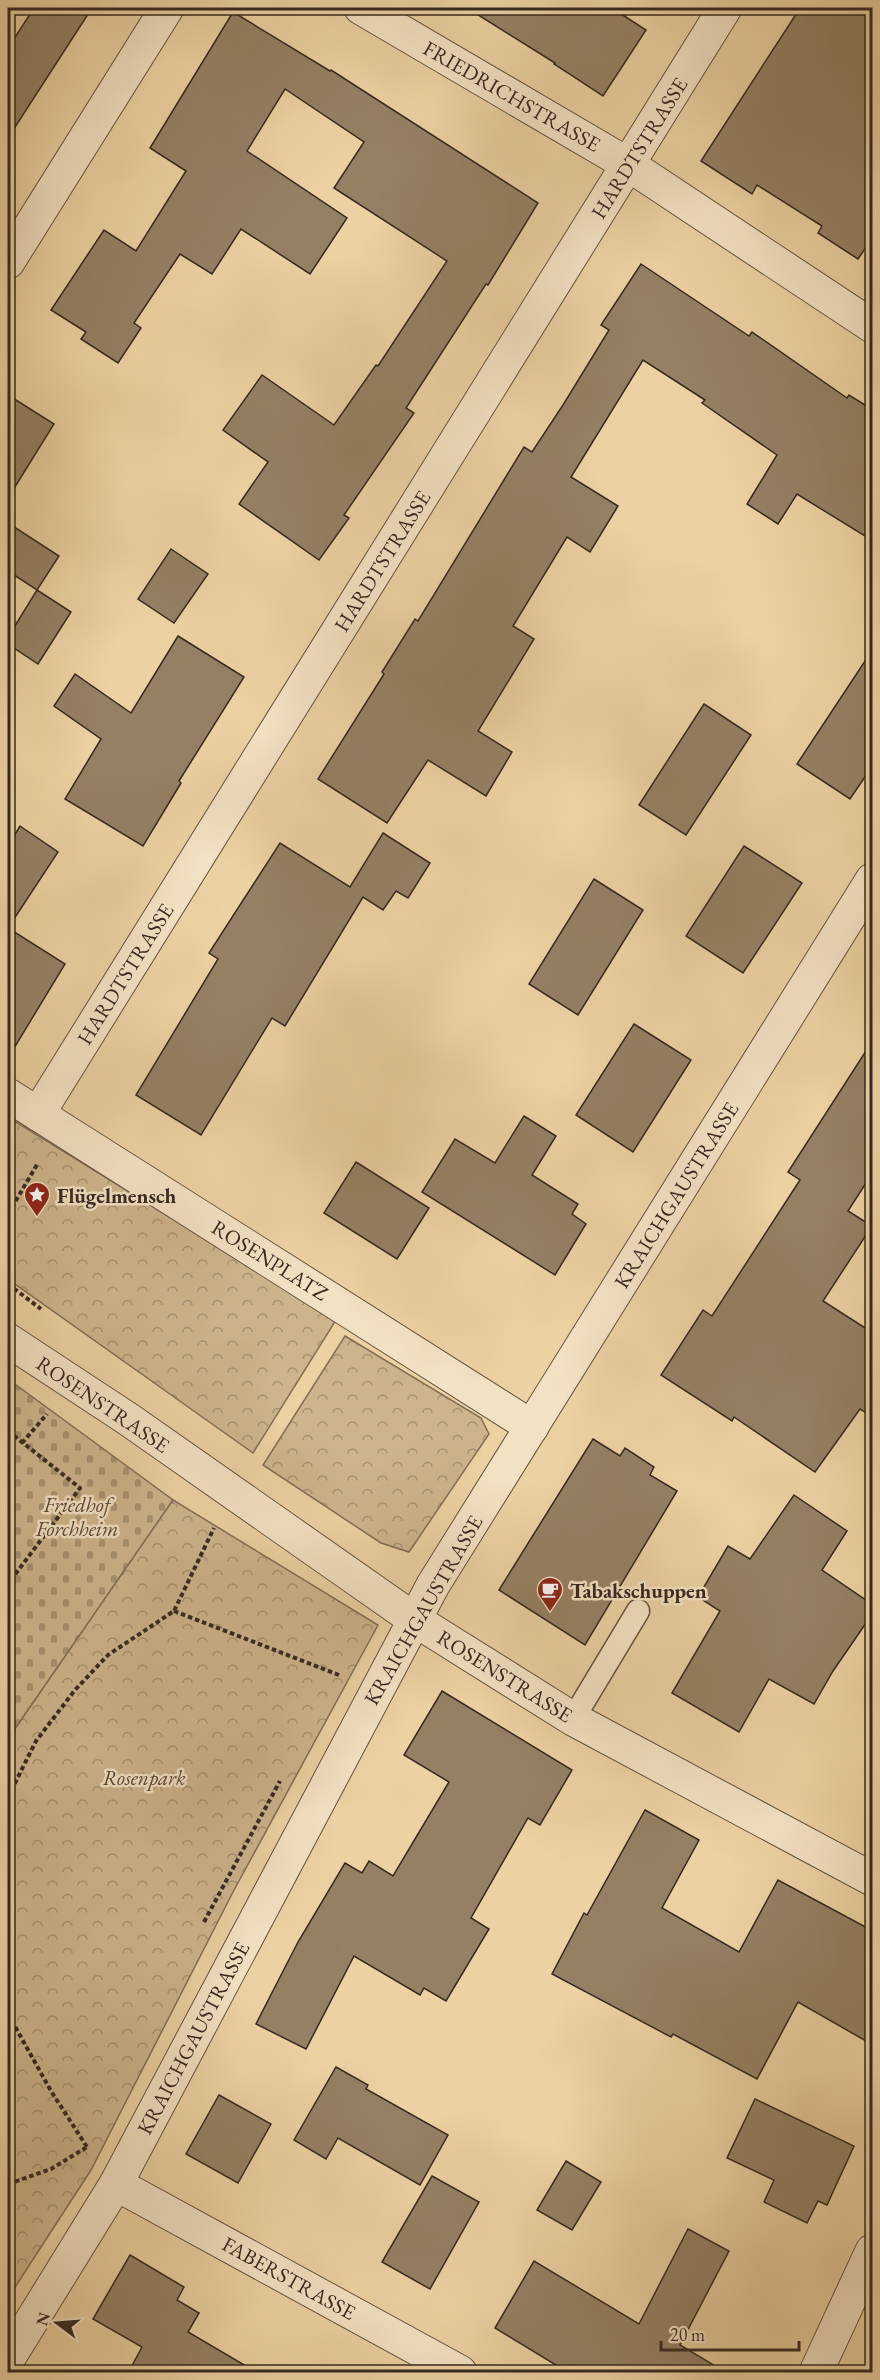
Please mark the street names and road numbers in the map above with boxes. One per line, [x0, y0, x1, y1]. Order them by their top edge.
street label: FRIEDRICHSTRASSE [419, 34, 606, 158]
street label: HARDTSTRASSE [585, 72, 693, 224]
street label: HARDTSTRASSE [328, 485, 436, 637]
street label: HARDTSTRASSE [71, 898, 179, 1050]
street label: KRAICHGAUSTRASSE [608, 1097, 744, 1293]
street label: ROSENPLATZ [207, 1213, 334, 1307]
street label: ROSENSTRASSE [31, 1350, 175, 1459]
street label: KRAICHGAUSTRASSE [358, 1510, 488, 1710]
street label: ROSENSTRASSE [432, 1624, 578, 1729]
street label: KRAICHGAUSTRASSE [131, 1937, 255, 2139]
street label: FABERSTRASSE [218, 2230, 361, 2326]

